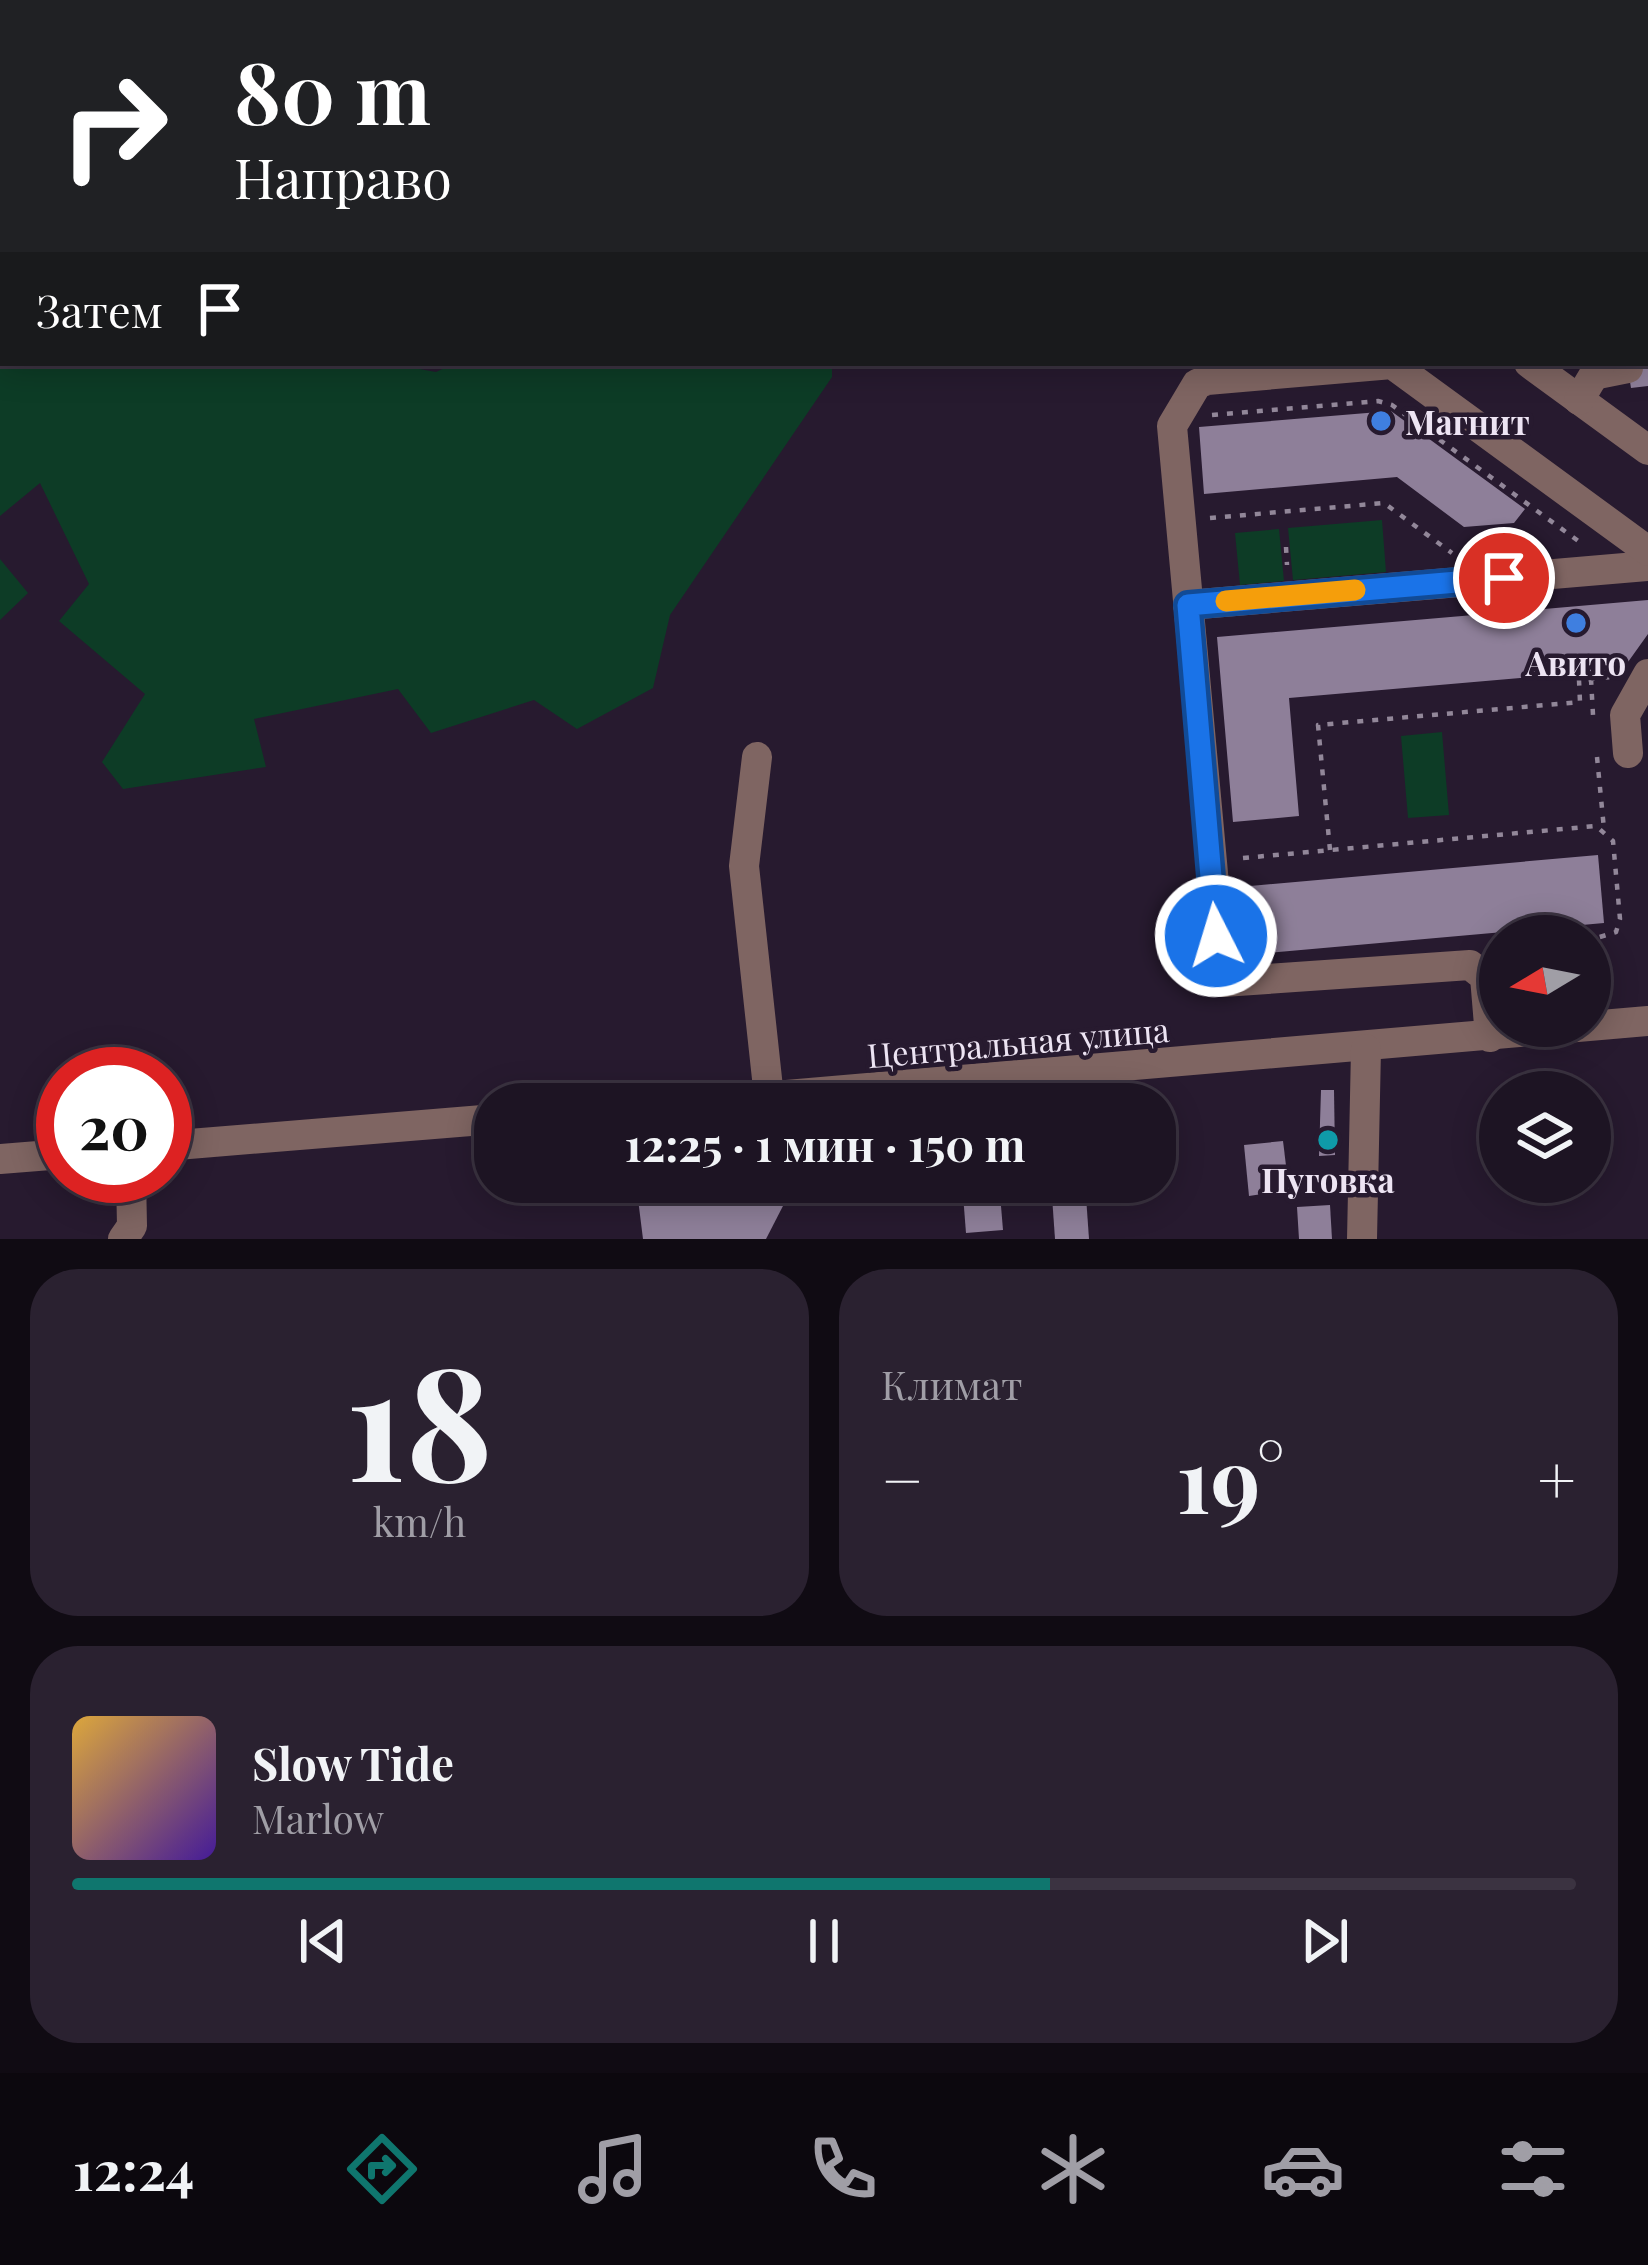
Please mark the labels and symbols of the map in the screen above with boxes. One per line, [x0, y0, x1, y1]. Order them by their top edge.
place label: Магнит [1405, 399, 1530, 443]
marker: Магнит [1368, 408, 1394, 434]
pin [1453, 527, 1555, 629]
marker: Авито [1563, 610, 1589, 636]
place label: Авито [1525, 640, 1626, 684]
position arrow [1153, 873, 1279, 999]
north arrow [1479, 915, 1611, 1047]
street label: Центральная улица [865, 1006, 1171, 1076]
speed limit sign: 20 [36, 1047, 192, 1203]
marker: Пуговка [1315, 1127, 1341, 1153]
place label: Пуговка [1261, 1157, 1395, 1201]

